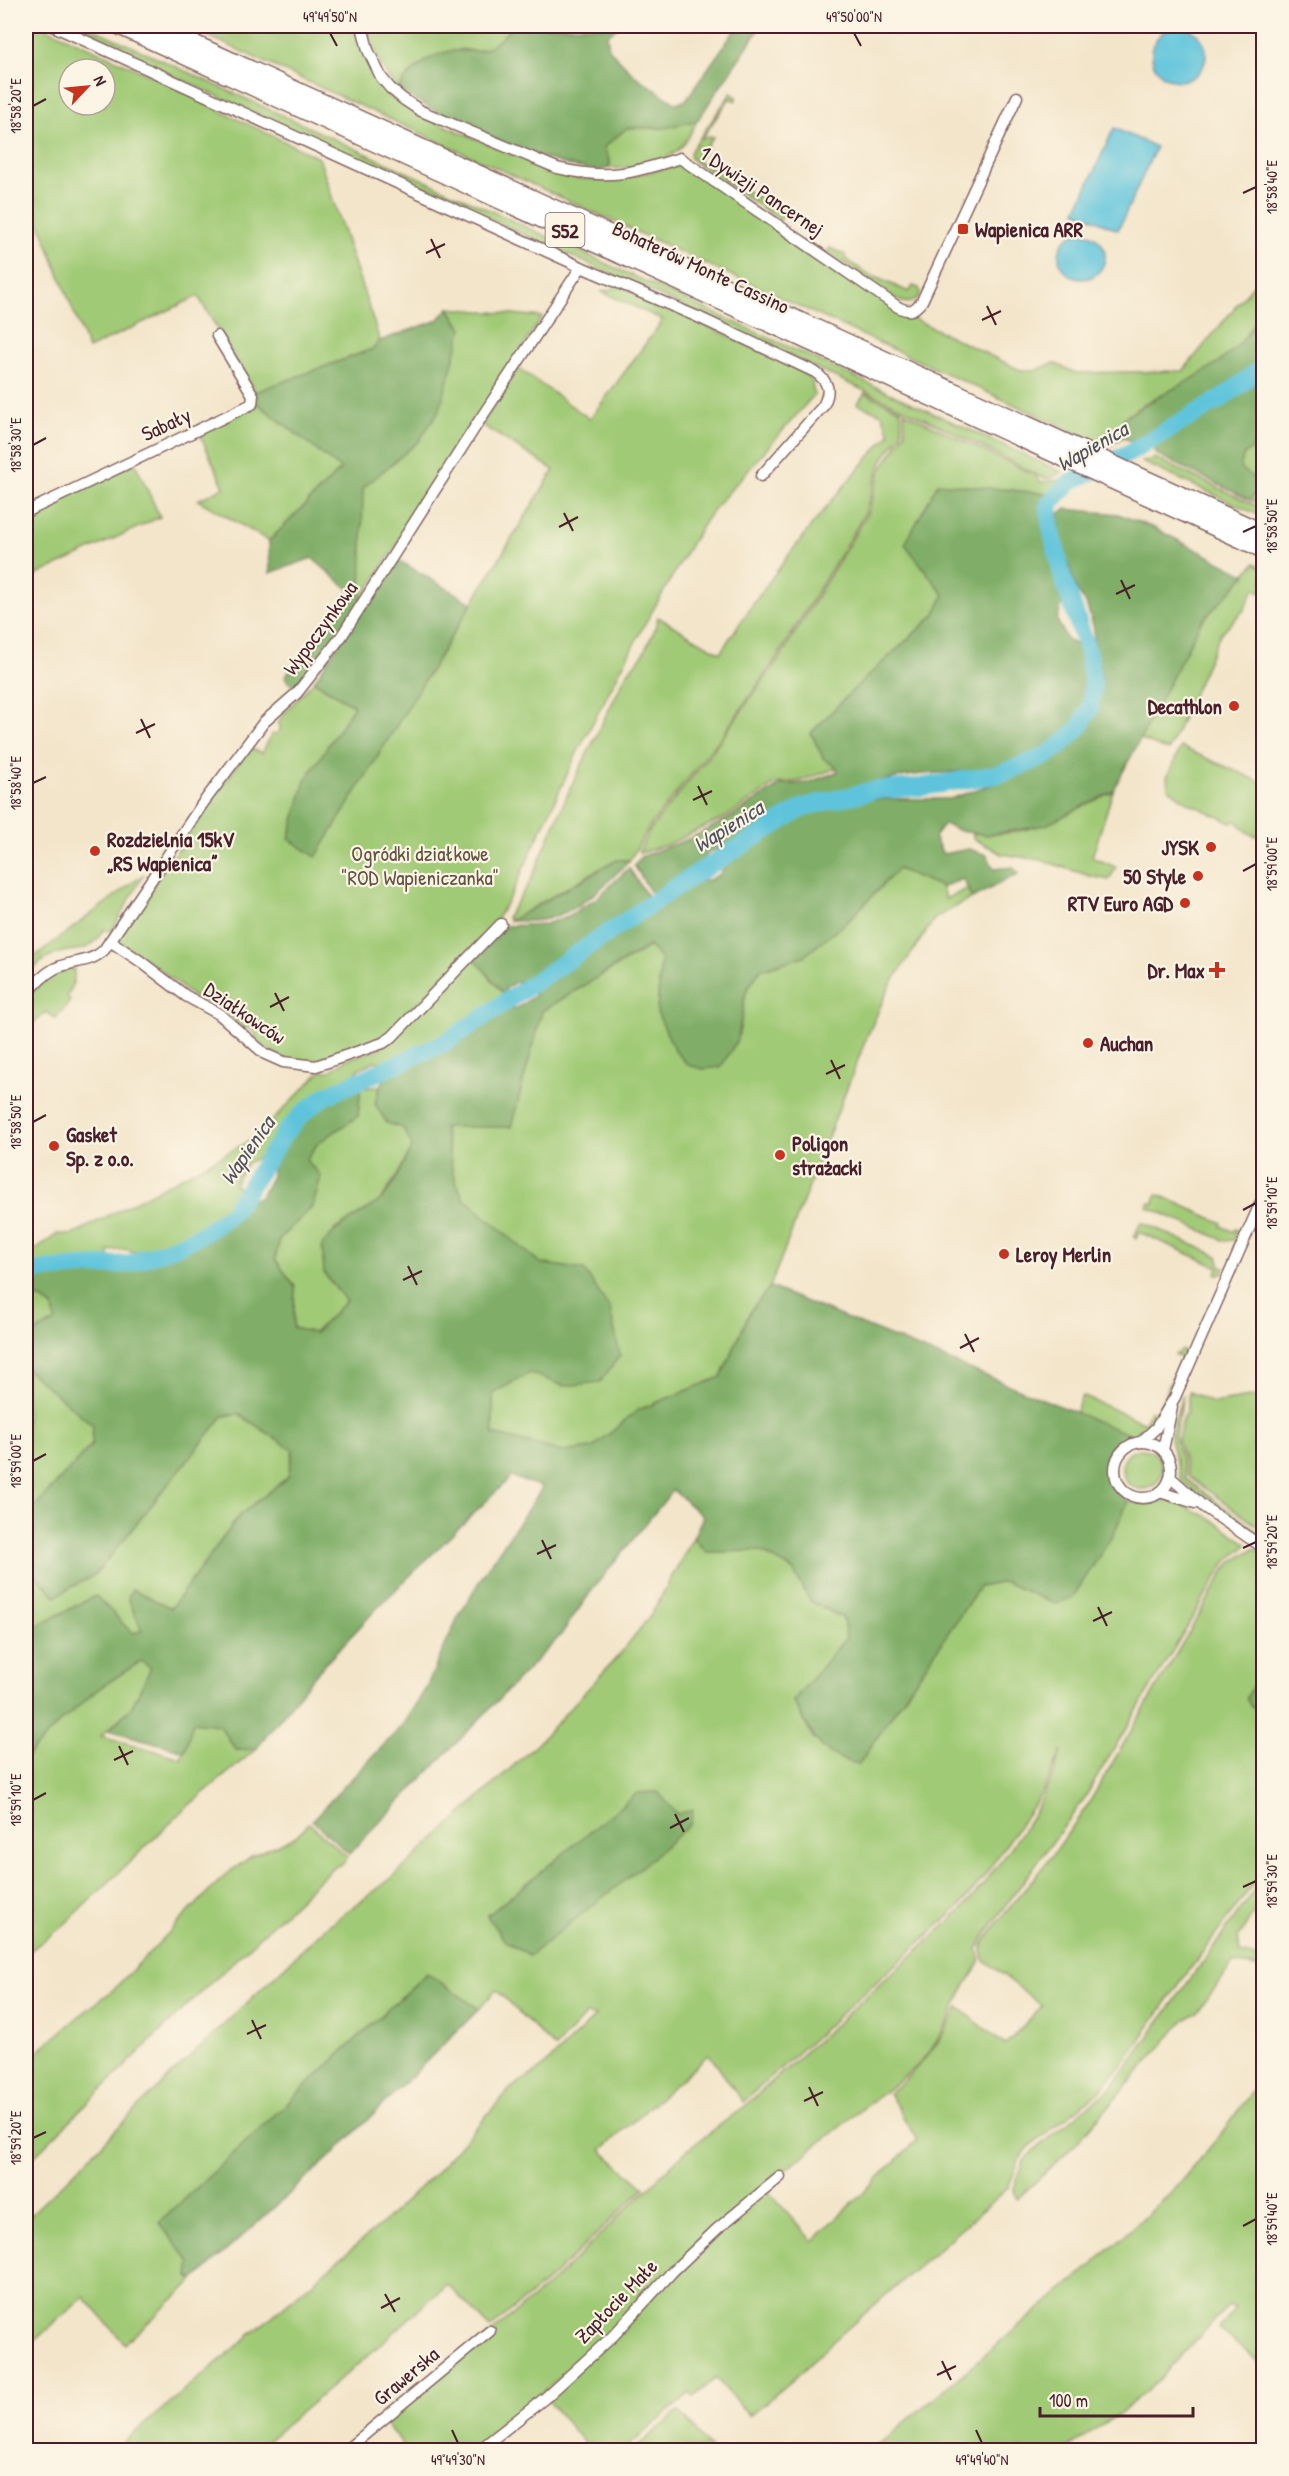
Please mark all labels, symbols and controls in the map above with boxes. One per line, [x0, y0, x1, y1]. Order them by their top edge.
text: 49°49'50"N [303, 6, 357, 27]
text: 49°50'00"N [826, 6, 882, 27]
north arrow [57, 57, 117, 117]
text: N [89, 72, 112, 90]
text: 18°58'20"E [5, 78, 26, 134]
street label: 1 Dywizji Pancernej [694, 139, 830, 243]
text: 18°58'40"E [1261, 160, 1282, 214]
road number: S52 [546, 213, 584, 247]
street label: Bohaterów Monte Cassino [608, 213, 794, 321]
place label: Wapienica ARR [975, 215, 1083, 245]
marker: Wapienica ARR [956, 222, 970, 236]
street label: Sabały [136, 400, 196, 448]
water label: Wapienica [1051, 412, 1135, 478]
text: 18°58'30"E [5, 417, 26, 473]
text: 18°58'50"E [1261, 498, 1282, 553]
street label: Wypoczynkowa [276, 575, 364, 681]
place label: Decathlon [1148, 692, 1222, 721]
marker: Decathlon [1227, 699, 1241, 713]
text: 18°58'40"E [5, 756, 26, 810]
water label: Wapienica [687, 792, 771, 859]
place label: Rozdzielnia 15kV „RS Wapienica” [107, 825, 235, 879]
place label: JYSK [1161, 833, 1199, 862]
text: 18°59'00"E [1261, 836, 1282, 891]
park label: Ogródki działkowe "ROD Wapieniczanka" [341, 839, 499, 892]
marker: JYSK [1204, 840, 1218, 854]
marker: Rozdzielnia 15kV „RS Wapienica” [88, 844, 102, 858]
place label: 50 Style [1123, 862, 1187, 892]
marker: 50 Style [1191, 869, 1205, 883]
place label: RTV Euro AGD [1068, 889, 1174, 918]
marker: RTV Euro AGD [1178, 896, 1192, 910]
place label: Dr. Max [1147, 956, 1205, 985]
marker: Dr. Max [1210, 963, 1224, 977]
street label: Działkowców [198, 975, 292, 1051]
place label: Auchan [1100, 1029, 1153, 1058]
marker: Auchan [1081, 1036, 1095, 1050]
text: 18°58'50"E [5, 1094, 26, 1149]
water label: Wapienica [213, 1108, 283, 1190]
place label: Gasket Sp. z o.o. [66, 1120, 134, 1174]
place label: Poligon strażacki [792, 1129, 862, 1182]
marker: Gasket Sp. z o.o. [47, 1139, 61, 1153]
marker: Poligon strażacki [773, 1148, 787, 1162]
text: 18°59'10"E [1261, 1176, 1282, 1230]
place label: Leroy Merlin [1016, 1240, 1111, 1270]
marker: Leroy Merlin [997, 1247, 1011, 1261]
text: 18°59'00"E [5, 1433, 26, 1488]
text: 18°59'20"E [1261, 1514, 1282, 1569]
text: 18°59'10"E [5, 1773, 26, 1827]
text: 18°59'30"E [1261, 1853, 1282, 1908]
text: 18°59'20"E [5, 2110, 26, 2165]
text: 18°59'40"E [1261, 2192, 1282, 2246]
street label: Zapłocie Małe [568, 2252, 664, 2350]
street label: Grawerska [367, 2340, 445, 2412]
scale bar [1040, 2380, 1193, 2418]
text: 100 m [1049, 2388, 1088, 2413]
text: 49°49'30"N [431, 2449, 485, 2470]
text: 49°49'40"N [955, 2449, 1009, 2470]

